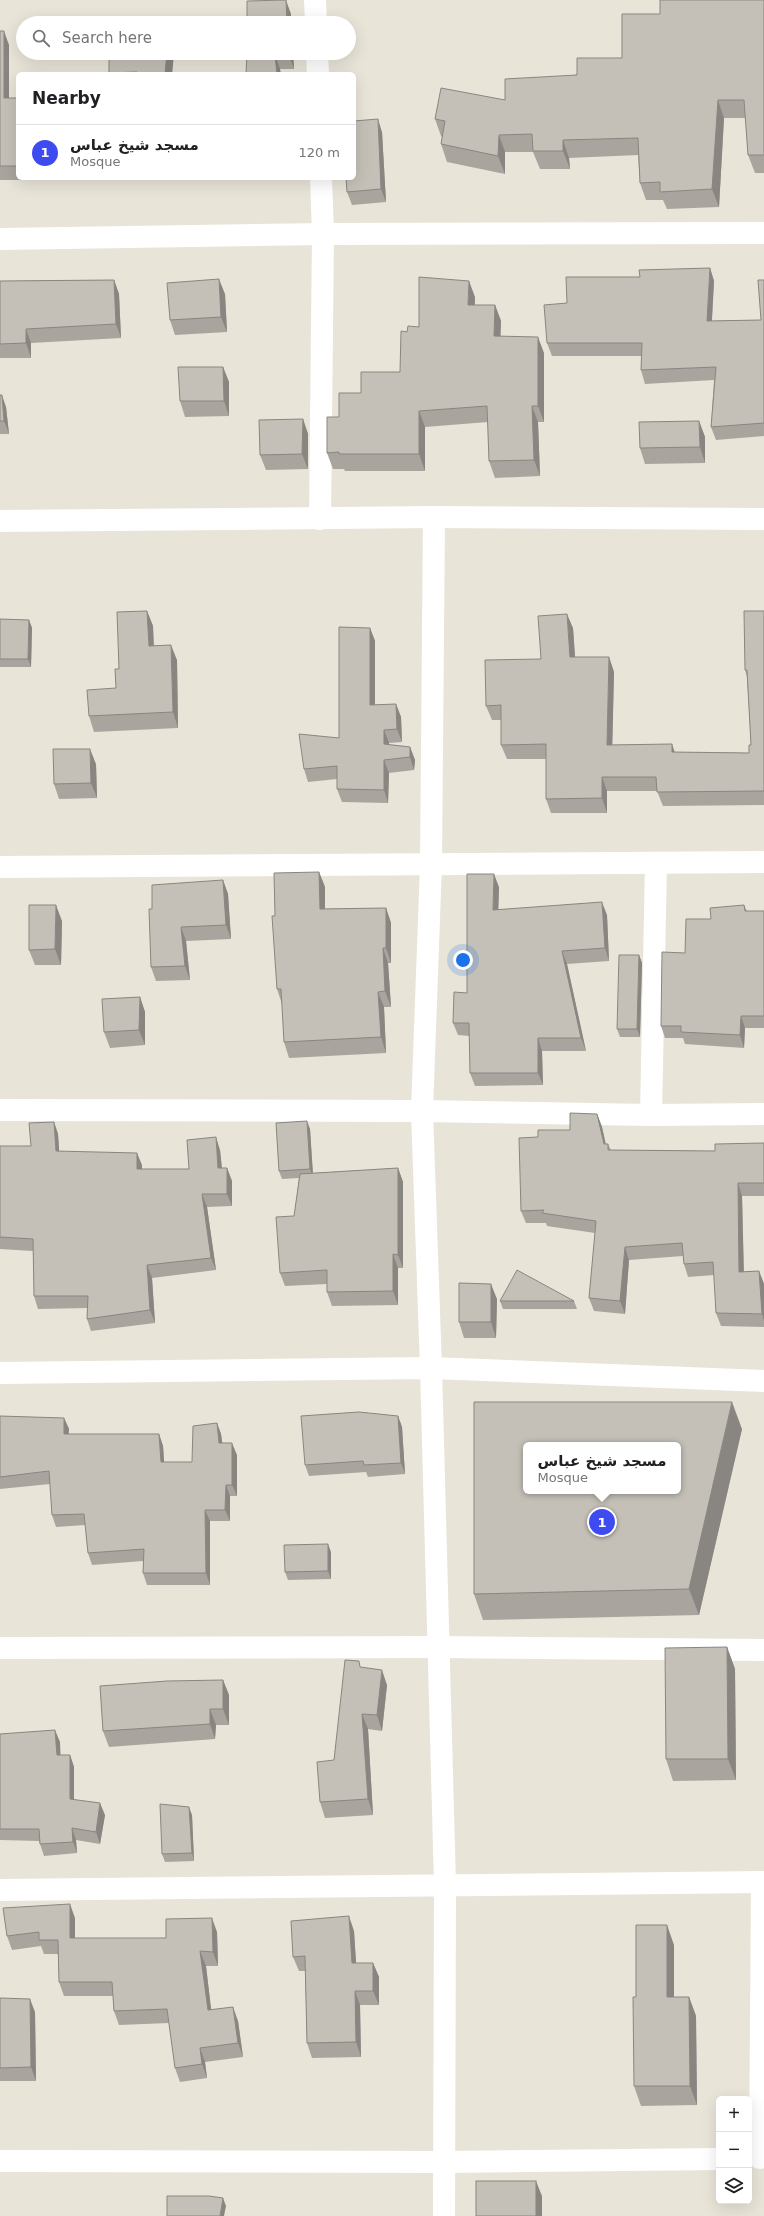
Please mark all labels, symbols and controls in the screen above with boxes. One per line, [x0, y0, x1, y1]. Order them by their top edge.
search box [16, 16, 356, 60]
icon: search [30, 27, 52, 49]
text: Search here [62, 29, 152, 47]
text: Nearby [32, 88, 101, 108]
text: مسجد شيخ عباس [70, 136, 199, 154]
text: 1 [40, 145, 50, 160]
text: 120 m [298, 145, 340, 160]
text: Mosque [70, 154, 120, 169]
your location [453, 950, 473, 970]
popup [523, 1442, 681, 1494]
text: مسجد شيخ عباس [538, 1452, 666, 1470]
text: Mosque [538, 1470, 588, 1485]
pin: 1 [589, 1507, 615, 1537]
map controls [716, 2096, 752, 2204]
button: + [716, 2096, 752, 2132]
button: − [716, 2132, 752, 2168]
button: layers [716, 2168, 752, 2204]

